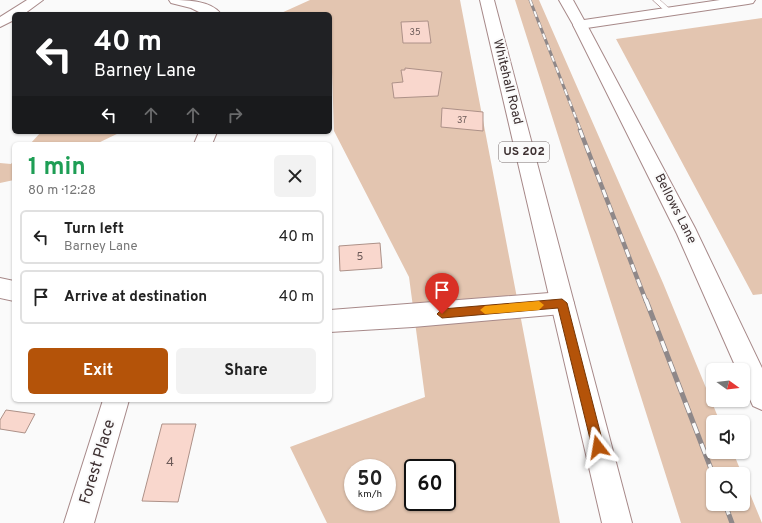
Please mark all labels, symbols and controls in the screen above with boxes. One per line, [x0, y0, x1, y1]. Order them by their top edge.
text: 40 m [94, 25, 162, 61]
house number: 35 [409, 27, 421, 38]
icon: left [28, 28, 80, 80]
street label: Whitehall Road [489, 38, 525, 126]
text: Barney Lane [94, 60, 196, 83]
icon: left [98, 104, 120, 126]
icon: ahead [140, 104, 162, 126]
icon: ahead [182, 104, 204, 126]
icon: right [224, 104, 246, 126]
house number: 37 [457, 115, 467, 126]
road number: US 202 [499, 142, 549, 162]
text: 1 min [28, 153, 86, 183]
button: close [274, 155, 316, 197]
street label: Bellows Lane [650, 171, 700, 247]
text: 80 m · 12:28 [28, 183, 96, 199]
text: Turn left [64, 220, 124, 239]
icon: left [30, 226, 52, 248]
text: 40 m [279, 228, 314, 247]
text: Barney Lane [64, 239, 138, 255]
house number: 5 [357, 250, 364, 264]
pin [425, 273, 459, 314]
icon: arrive [431, 279, 453, 301]
icon: arrive [30, 286, 52, 308]
text: Arrive at destination [64, 288, 207, 307]
text: 40 m [279, 288, 314, 307]
button: Exit [28, 348, 168, 394]
button: Share [176, 348, 316, 394]
north arrow [706, 363, 750, 407]
map controls [706, 363, 750, 511]
button: sound [706, 415, 750, 459]
street label: Forest Place [76, 417, 120, 507]
position arrow [577, 426, 619, 468]
house number: 4 [166, 455, 174, 471]
speed limit sign: 60 [404, 459, 456, 511]
text: 50 [357, 467, 383, 493]
button: search [706, 467, 750, 511]
text: km/h [358, 488, 382, 501]

